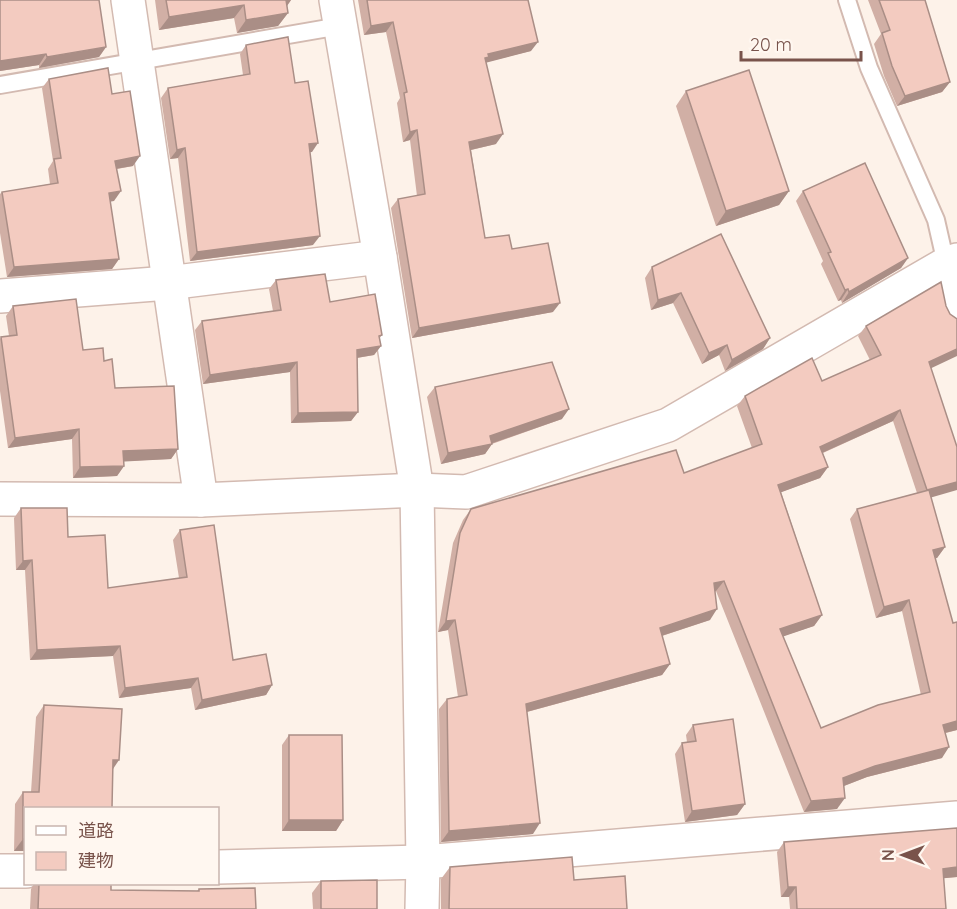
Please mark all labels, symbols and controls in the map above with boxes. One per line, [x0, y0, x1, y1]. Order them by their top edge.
scale bar [741, 24, 861, 62]
text: 20 m [750, 33, 792, 56]
legend [24, 807, 219, 885]
text: 道路 [78, 819, 114, 842]
north arrow [873, 825, 933, 885]
text: 建物 [78, 849, 114, 872]
text: N [878, 849, 898, 861]

